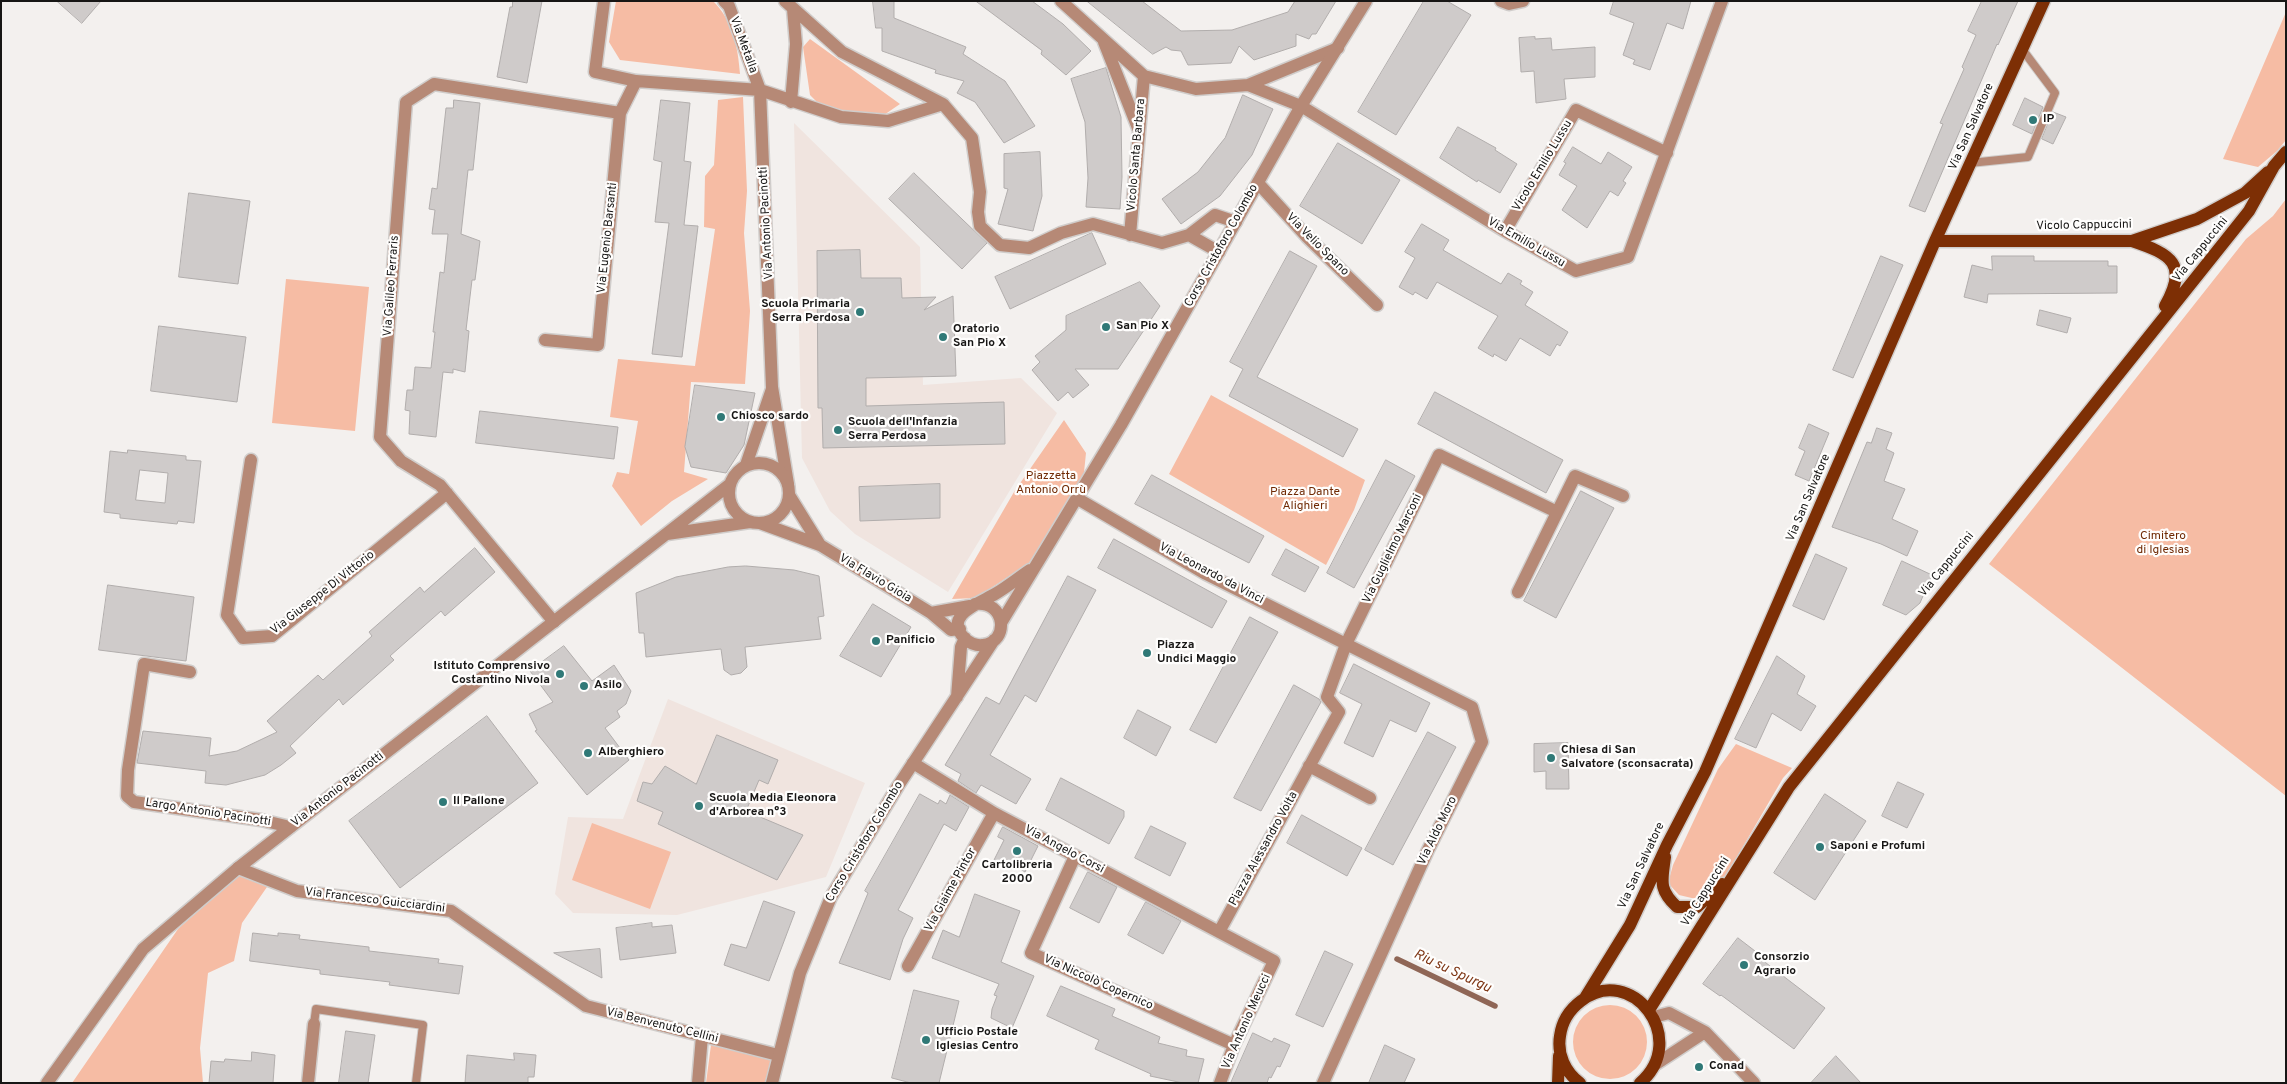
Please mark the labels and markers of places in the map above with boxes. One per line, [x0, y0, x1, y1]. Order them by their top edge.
place label: IP [2043, 113, 2054, 127]
marker: IP [2027, 114, 2039, 126]
place label: Scuola Primaria Serra Perdosa [761, 298, 850, 326]
marker: Scuola Primaria Serra Perdosa [854, 306, 866, 318]
place label: San Pio X [1116, 320, 1169, 334]
marker: San Pio X [1100, 321, 1112, 333]
place label: Oratorio San Pio X [953, 323, 1006, 351]
marker: Oratorio San Pio X [937, 331, 949, 343]
place label: Chiosco sardo [731, 410, 809, 424]
marker: Chiosco sardo [715, 411, 727, 423]
place label: Scuola dell'Infanzia Serra Perdosa [848, 416, 957, 444]
marker: Scuola dell'Infanzia Serra Perdosa [832, 424, 844, 436]
place label: Panificio [886, 634, 935, 648]
marker: Panificio [870, 635, 882, 647]
place label: Piazza Undici Maggio [1157, 639, 1236, 667]
marker: Piazza Undici Maggio [1141, 647, 1153, 659]
place label: Istituto Comprensivo Costantino Nivola [434, 660, 550, 688]
marker: Istituto Comprensivo Costantino Nivola [554, 668, 566, 680]
place label: Asilo [594, 679, 622, 693]
marker: Asilo [578, 680, 590, 692]
place label: Chiesa di San Salvatore (sconsacrata) [1561, 744, 1693, 772]
place label: Alberghiero [598, 746, 664, 760]
marker: Alberghiero [582, 747, 594, 759]
marker: Chiesa di San Salvatore (sconsacrata) [1545, 752, 1557, 764]
place label: Scuola Media Eleonora d'Arborea n°3 [709, 792, 836, 820]
place label: Il Pallone [453, 795, 505, 809]
marker: Il Pallone [437, 796, 449, 808]
marker: Scuola Media Eleonora d'Arborea n°3 [693, 800, 705, 812]
place label: Saponi e Profumi [1830, 840, 1925, 854]
marker: Saponi e Profumi [1814, 841, 1826, 853]
marker: Cartolibreria 2000 [1011, 845, 1023, 857]
place label: Cartolibreria 2000 [981, 859, 1053, 887]
place label: Consorzio Agrario [1754, 951, 1809, 979]
marker: Consorzio Agrario [1738, 959, 1750, 971]
place label: Ufficio Postale Iglesias Centro [936, 1026, 1018, 1054]
marker: Ufficio Postale Iglesias Centro [920, 1034, 932, 1046]
place label: Conad [1709, 1060, 1744, 1074]
marker: Conad [1693, 1061, 1705, 1073]

